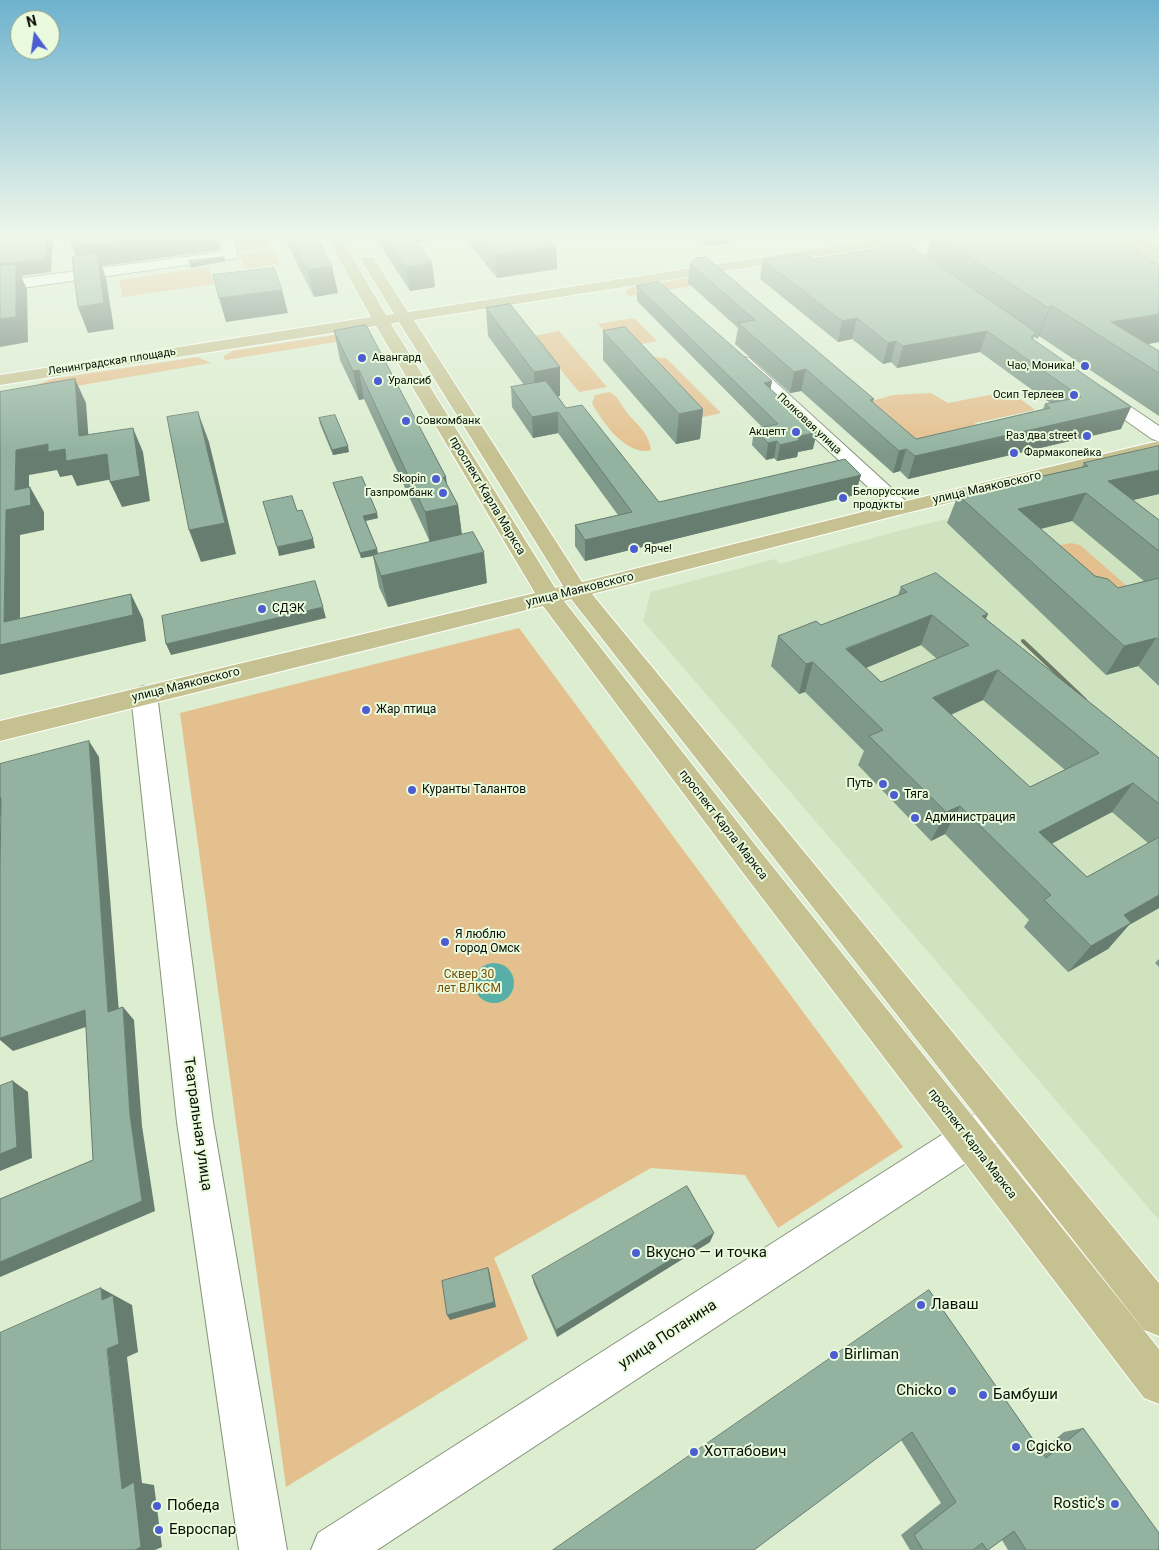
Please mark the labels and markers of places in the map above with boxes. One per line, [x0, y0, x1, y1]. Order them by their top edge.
place label: Авангард [372, 351, 421, 365]
marker: Авангард [356, 352, 368, 364]
place label: Чао, Моника! [1007, 359, 1075, 373]
marker: Чао, Моника! [1079, 360, 1091, 372]
place label: Уралсиб [388, 374, 431, 388]
marker: Уралсиб [372, 375, 384, 387]
place label: Осип Терлеев [993, 388, 1064, 402]
marker: Осип Терлеев [1068, 389, 1080, 401]
place label: Совкомбанк [416, 414, 480, 428]
marker: Совкомбанк [400, 415, 412, 427]
place label: Акцепт [749, 425, 786, 439]
marker: Акцепт [790, 426, 802, 438]
place label: Раз два street [1006, 429, 1077, 443]
marker: Раз два street [1081, 430, 1093, 442]
place label: Фармакопейка [1024, 446, 1101, 460]
marker: Фармакопейка [1008, 447, 1020, 459]
place label: Skopin [393, 472, 426, 486]
marker: Skopin [430, 473, 442, 485]
place label: Белорусские продукты [853, 485, 919, 511]
place label: Газпромбанк [365, 486, 433, 500]
marker: Газпромбанк [437, 487, 449, 499]
marker: Белорусские продукты [837, 492, 849, 504]
place label: Ярче! [644, 542, 672, 556]
marker: Ярче! [628, 543, 640, 555]
place label: СДЭК [272, 602, 305, 616]
marker: СДЭК [256, 603, 268, 615]
place label: Жар птица [376, 703, 436, 717]
marker: Жар птица [360, 704, 372, 716]
place label: Путь [846, 777, 873, 791]
marker: Путь [877, 778, 889, 790]
place label: Куранты Талантов [422, 783, 526, 797]
marker: Куранты Талантов [406, 784, 418, 796]
place label: Тяга [904, 788, 929, 802]
marker: Тяга [888, 789, 900, 801]
place label: Администрация [925, 811, 1016, 825]
marker: Администрация [909, 812, 921, 824]
place label: Я люблю город Омск [455, 928, 520, 956]
marker: Я люблю город Омск [439, 936, 451, 948]
place label: Вкусно — и точка [646, 1244, 767, 1262]
marker: Вкусно — и точка [630, 1247, 642, 1259]
place label: Лаваш [931, 1296, 979, 1314]
marker: Лаваш [915, 1299, 927, 1311]
place label: Birliman [844, 1346, 899, 1364]
marker: Birliman [828, 1349, 840, 1361]
place label: Chicko [896, 1382, 942, 1400]
marker: Chicko [946, 1385, 958, 1397]
place label: Бамбуши [993, 1386, 1058, 1404]
marker: Бамбуши [977, 1389, 989, 1401]
place label: Cgicko [1026, 1438, 1072, 1456]
marker: Cgicko [1010, 1441, 1022, 1453]
place label: Хоттабович [704, 1443, 786, 1461]
marker: Хоттабович [688, 1446, 700, 1458]
place label: Rostic's [1053, 1495, 1105, 1513]
place label: Победа [167, 1497, 220, 1515]
marker: Rostic's [1109, 1498, 1121, 1510]
marker: Победа [151, 1500, 163, 1512]
place label: Евроспар [169, 1521, 236, 1539]
marker: Евроспар [153, 1524, 165, 1536]

